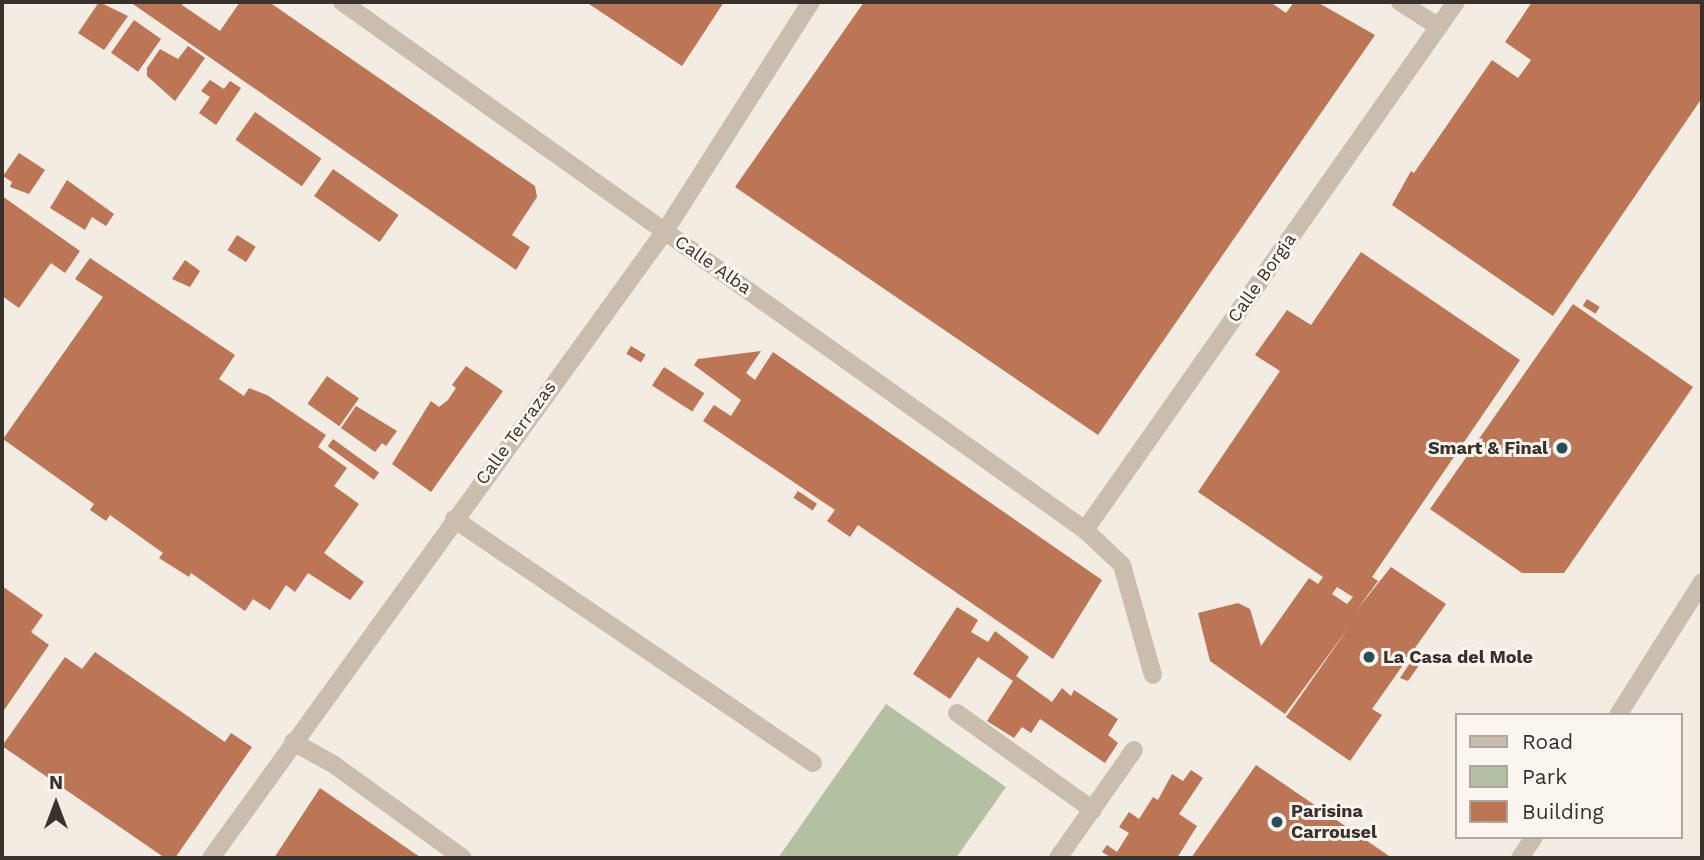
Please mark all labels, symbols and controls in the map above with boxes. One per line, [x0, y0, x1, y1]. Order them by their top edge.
street label: Calle Borgia [1223, 229, 1301, 327]
street label: Calle Alba [670, 231, 756, 299]
street label: Calle Terrazas [471, 377, 561, 489]
place label: Smart & Final [1428, 437, 1548, 459]
marker: Smart & Final [1554, 440, 1570, 456]
place label: La Casa del Mole [1383, 646, 1533, 668]
marker: La Casa del Mole [1361, 649, 1377, 665]
legend [1456, 713, 1683, 839]
text: Road [1522, 729, 1573, 754]
text: Park [1522, 764, 1567, 789]
north arrow [21, 769, 91, 839]
text: N [49, 771, 63, 794]
text: Building [1522, 799, 1604, 824]
place label: Parisina Carrousel [1291, 801, 1377, 844]
marker: Parisina Carrousel [1269, 814, 1285, 830]

